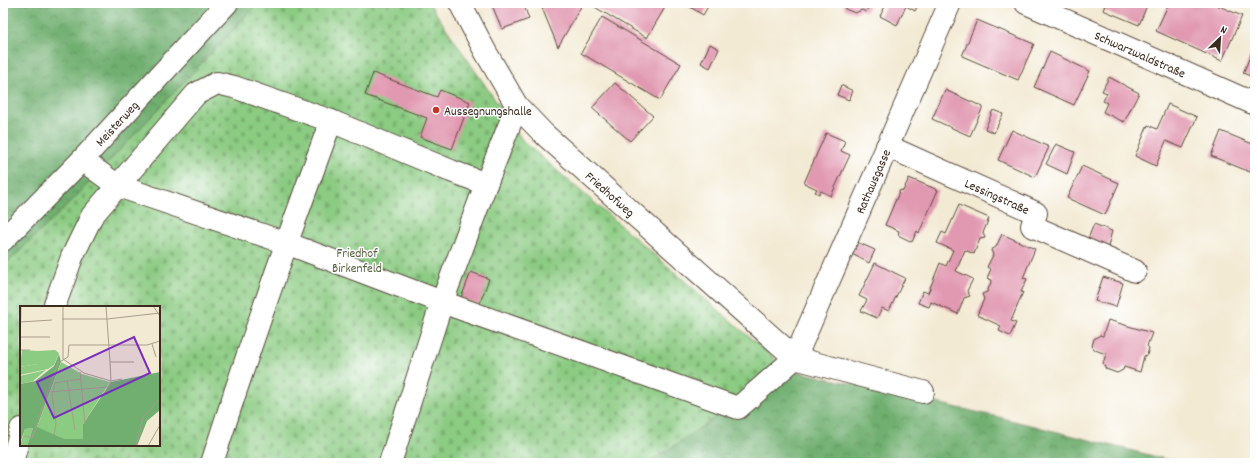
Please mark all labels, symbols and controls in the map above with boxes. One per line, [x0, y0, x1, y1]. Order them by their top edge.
north arrow [1200, 18, 1240, 58]
text: N [1218, 22, 1230, 39]
street label: Schwarzwaldstraße [1091, 27, 1188, 84]
street label: Meisterweg [92, 97, 144, 152]
place label: Aussegnungshalle [444, 103, 532, 122]
marker: Aussegnungshalle [431, 105, 441, 115]
street label: Rathausgasse [852, 146, 897, 217]
street label: Friedhofweg [580, 168, 638, 223]
street label: Lessingstraße [961, 175, 1032, 221]
park label: Friedhof Birkenfeld [332, 245, 382, 279]
inset map [20, 306, 160, 446]

